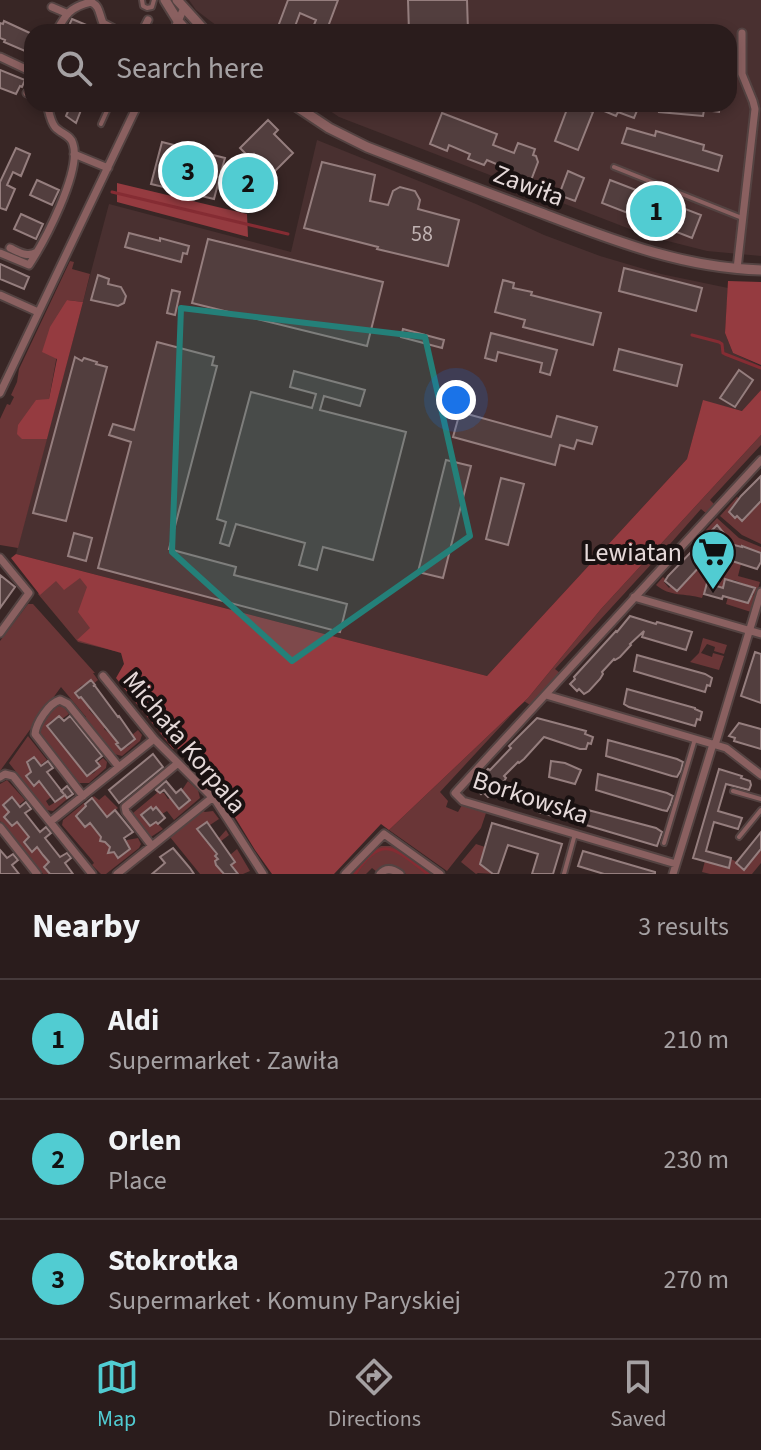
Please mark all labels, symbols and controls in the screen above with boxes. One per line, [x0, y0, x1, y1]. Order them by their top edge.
search box [24, 24, 737, 112]
icon: search [52, 46, 96, 90]
text: Search here [116, 47, 264, 90]
pin: 3 [162, 141, 214, 201]
pin: 2 [222, 153, 274, 213]
street label: Zawiła [488, 155, 569, 216]
pin: 1 [630, 181, 682, 241]
house number: 58 [411, 218, 433, 250]
your location [436, 380, 476, 420]
supermarket icon: Lewiatan [689, 528, 737, 591]
place label: Lewiatan [583, 534, 682, 571]
street label: Michała Korpala [114, 663, 255, 821]
street label: Borkowska [468, 761, 594, 834]
text: Nearby [32, 902, 140, 951]
text: 3 results [638, 908, 729, 945]
text: Aldi [108, 999, 159, 1042]
text: 1 [51, 1021, 65, 1058]
text: 210 m [663, 1021, 729, 1058]
text: Supermarket · Zawiła [108, 1042, 339, 1079]
text: Orlen [108, 1119, 182, 1162]
text: 2 [51, 1141, 65, 1178]
text: 230 m [663, 1141, 729, 1178]
text: Place [108, 1162, 167, 1199]
text: Stokrotka [108, 1239, 239, 1282]
text: 3 [51, 1261, 65, 1298]
text: 270 m [663, 1261, 729, 1298]
text: Supermarket · Komuny Paryskiej [108, 1282, 461, 1319]
tab: Map [95, 1355, 139, 1435]
tab: Directions [328, 1355, 421, 1435]
tab: Saved [610, 1355, 666, 1435]

